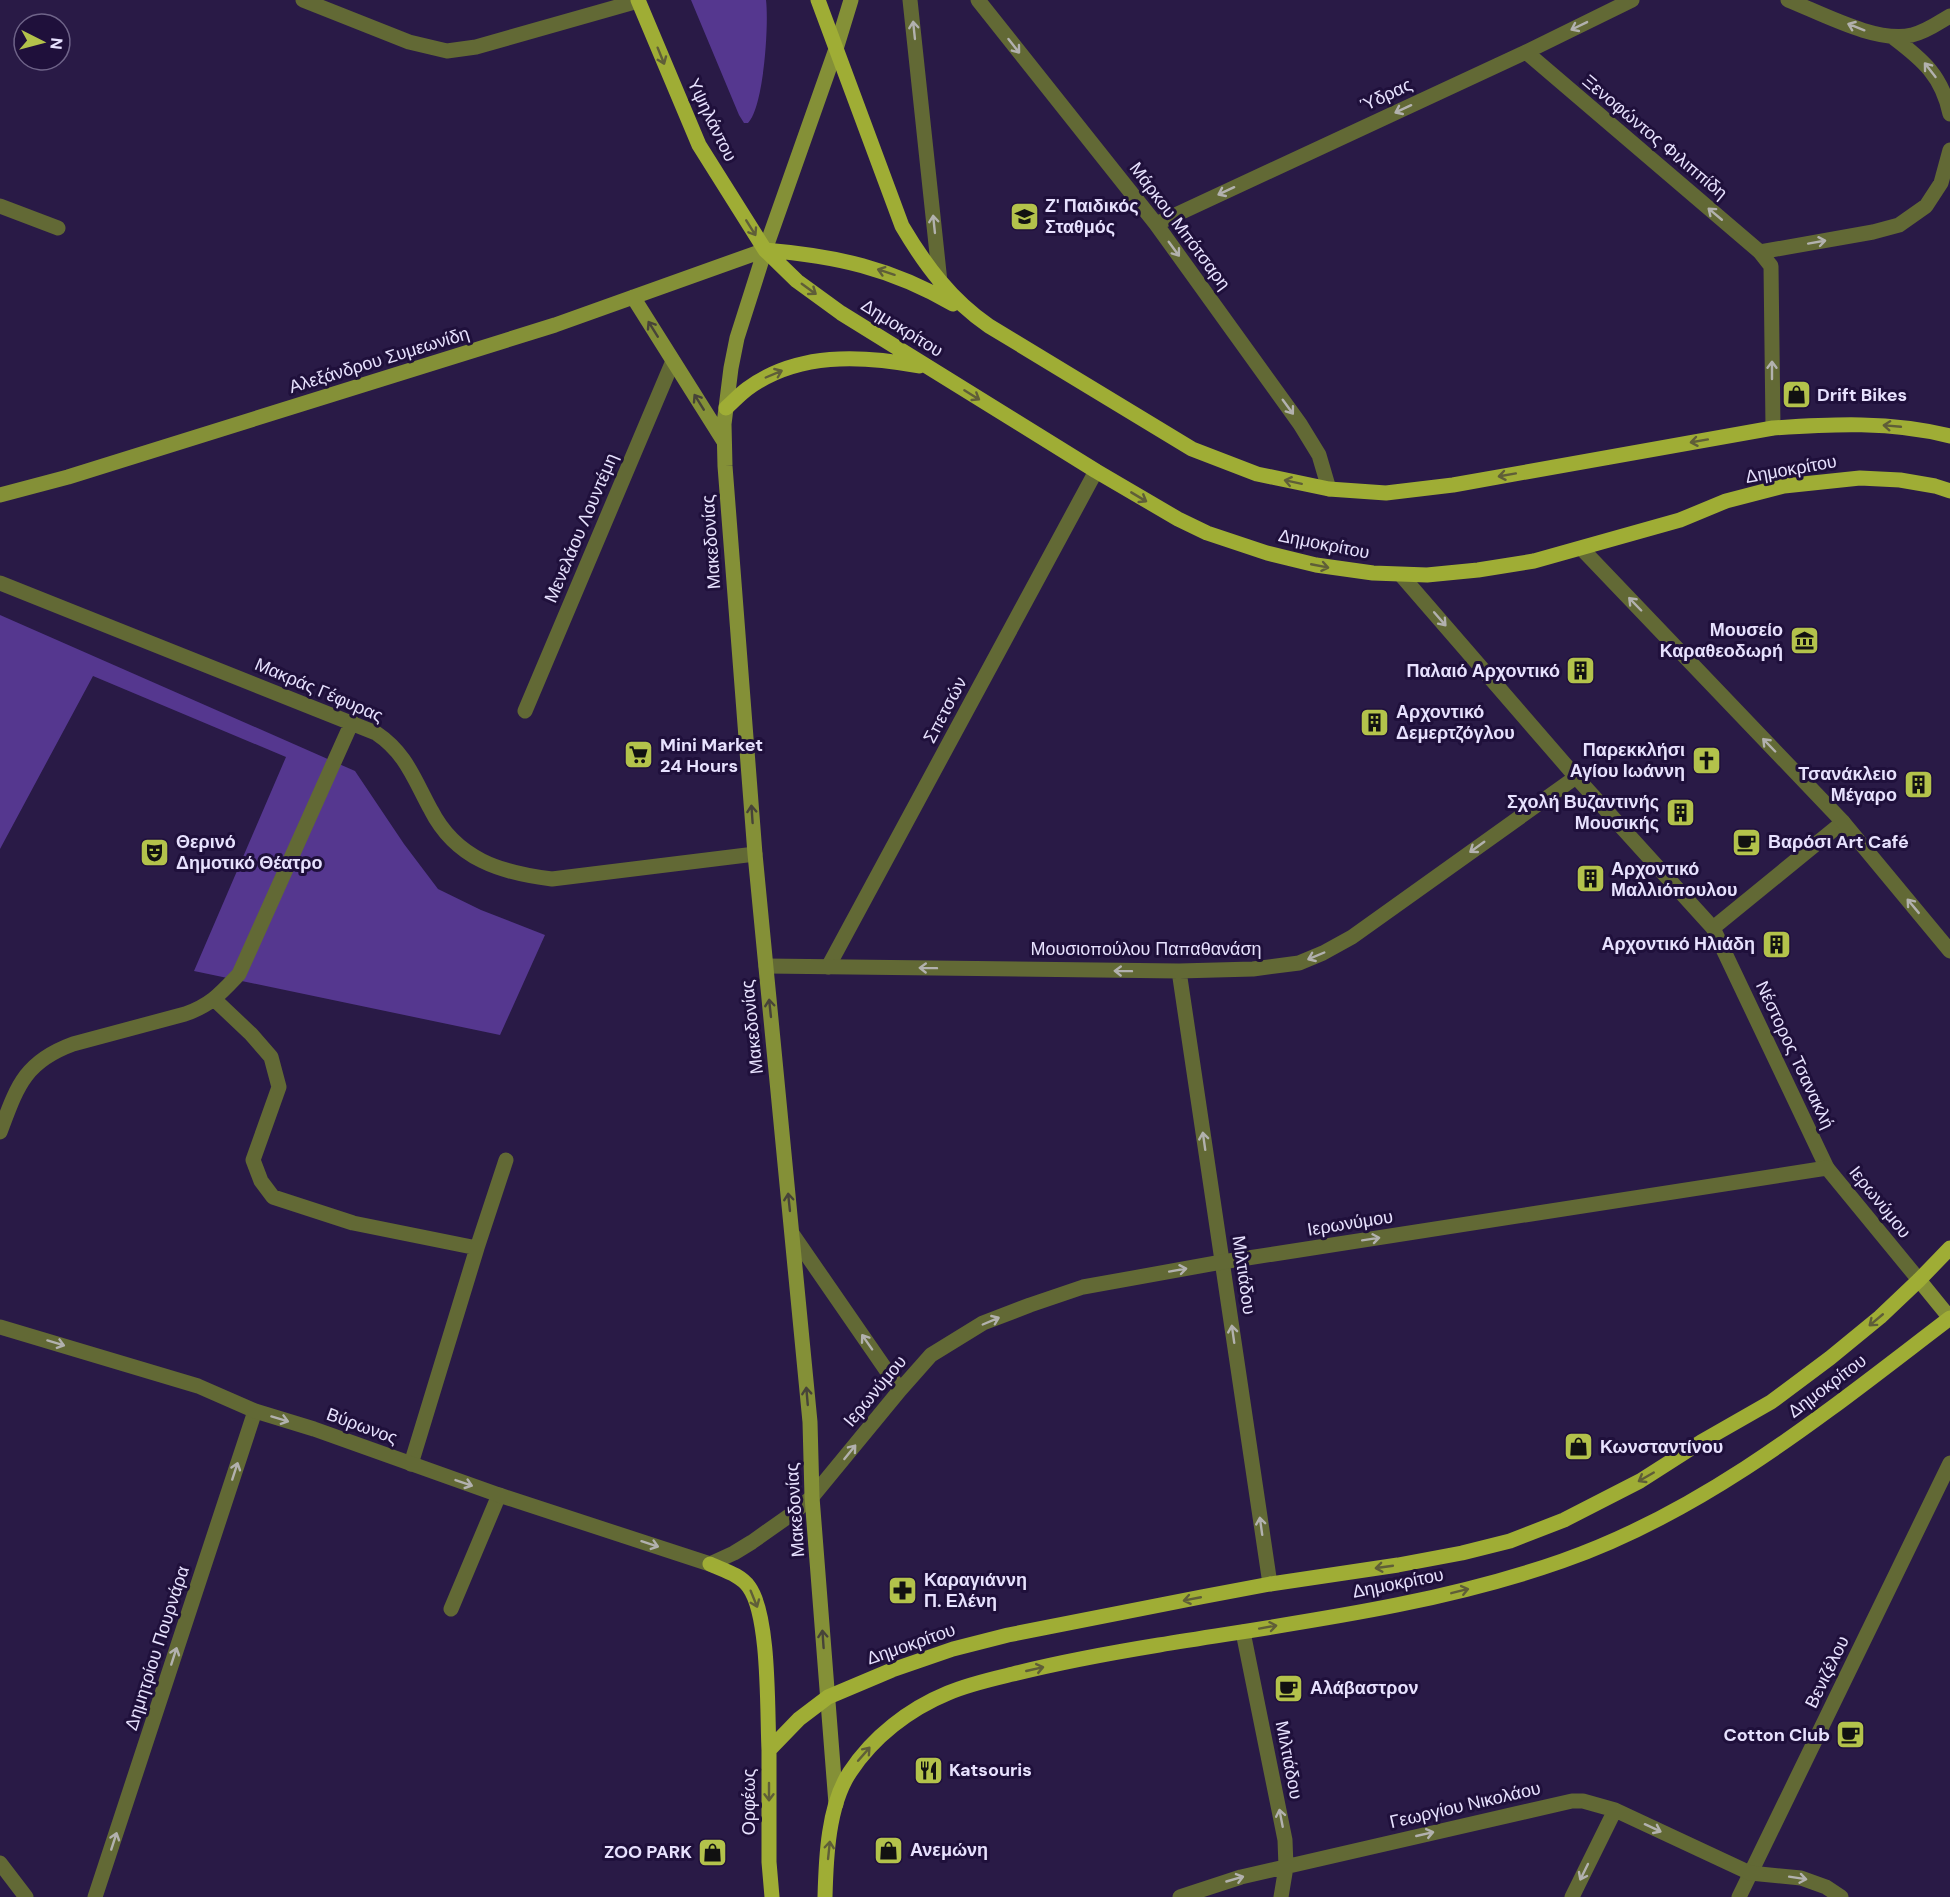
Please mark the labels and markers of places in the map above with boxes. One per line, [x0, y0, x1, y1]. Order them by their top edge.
place label: Ζ' Παιδικός Σταθμός [1045, 194, 1139, 239]
school or university icon: Ζ' Παιδικός Σταθμός [1008, 200, 1040, 232]
shop icon: Drift Bikes [1780, 379, 1812, 411]
place label: Drift Bikes [1817, 383, 1907, 407]
place label: Μουσείο Καραθεοδωρή [1660, 618, 1783, 663]
museum icon: Μουσείο Καραθεοδωρή [1788, 624, 1820, 656]
building icon: Παλαιό Αρχοντικό [1565, 655, 1597, 687]
place label: Παλαιό Αρχοντικό [1407, 659, 1560, 683]
place label: Αρχοντικό Δεμερτζόγλου [1396, 700, 1515, 745]
building icon: Αρχοντικό Δεμερτζόγλου [1359, 706, 1391, 738]
place label: Mini Market 24 Hours [660, 733, 763, 778]
place label: Παρεκκλήσι Αγίου Ιωάννη [1570, 738, 1685, 783]
supermarket icon: Mini Market 24 Hours [623, 739, 655, 771]
church icon: Παρεκκλήσι Αγίου Ιωάννη [1690, 744, 1722, 776]
place label: Τσανάκλειο Μέγαρο [1798, 762, 1897, 807]
building icon: Τσανάκλειο Μέγαρο [1902, 768, 1934, 800]
place label: Σχολή Βυζαντινής Μουσικής [1507, 790, 1659, 835]
building icon: Σχολή Βυζαντινής Μουσικής [1664, 796, 1696, 828]
cafe icon: Βαρόσι Art Café [1731, 826, 1763, 858]
place label: Θερινό Δημοτικό Θέατρο [176, 830, 323, 875]
place label: Βαρόσι Art Café [1768, 830, 1909, 854]
theatre icon: Θερινό Δημοτικό Θέατρο [139, 836, 171, 868]
place label: Αρχοντικό Μαλλιόπουλου [1611, 857, 1737, 902]
building icon: Αρχοντικό Μαλλιόπουλου [1574, 863, 1606, 895]
building icon: Αρχοντικό Ηλιάδη [1760, 928, 1792, 960]
place label: Αρχοντικό Ηλιάδη [1601, 932, 1755, 956]
shop icon: Κωνσταντίνου [1563, 1431, 1595, 1463]
place label: Κωνσταντίνου [1600, 1435, 1723, 1459]
place label: Καραγιάννη Π. Ελένη [924, 1568, 1027, 1613]
pharmacy icon: Καραγιάννη Π. Ελένη [887, 1574, 919, 1606]
cafe icon: Αλάβαστρον [1273, 1672, 1305, 1704]
place label: Αλάβαστρον [1310, 1676, 1418, 1700]
cafe icon: Cotton Club [1835, 1719, 1867, 1751]
place label: Cotton Club [1723, 1723, 1830, 1747]
restaurant icon: Katsouris [912, 1754, 944, 1786]
place label: Katsouris [949, 1758, 1032, 1782]
shop icon: Ανεμώνη [873, 1834, 905, 1866]
shop icon: ZOO PARK [697, 1836, 729, 1868]
place label: Ανεμώνη [910, 1838, 988, 1862]
place label: ZOO PARK [604, 1840, 692, 1864]

